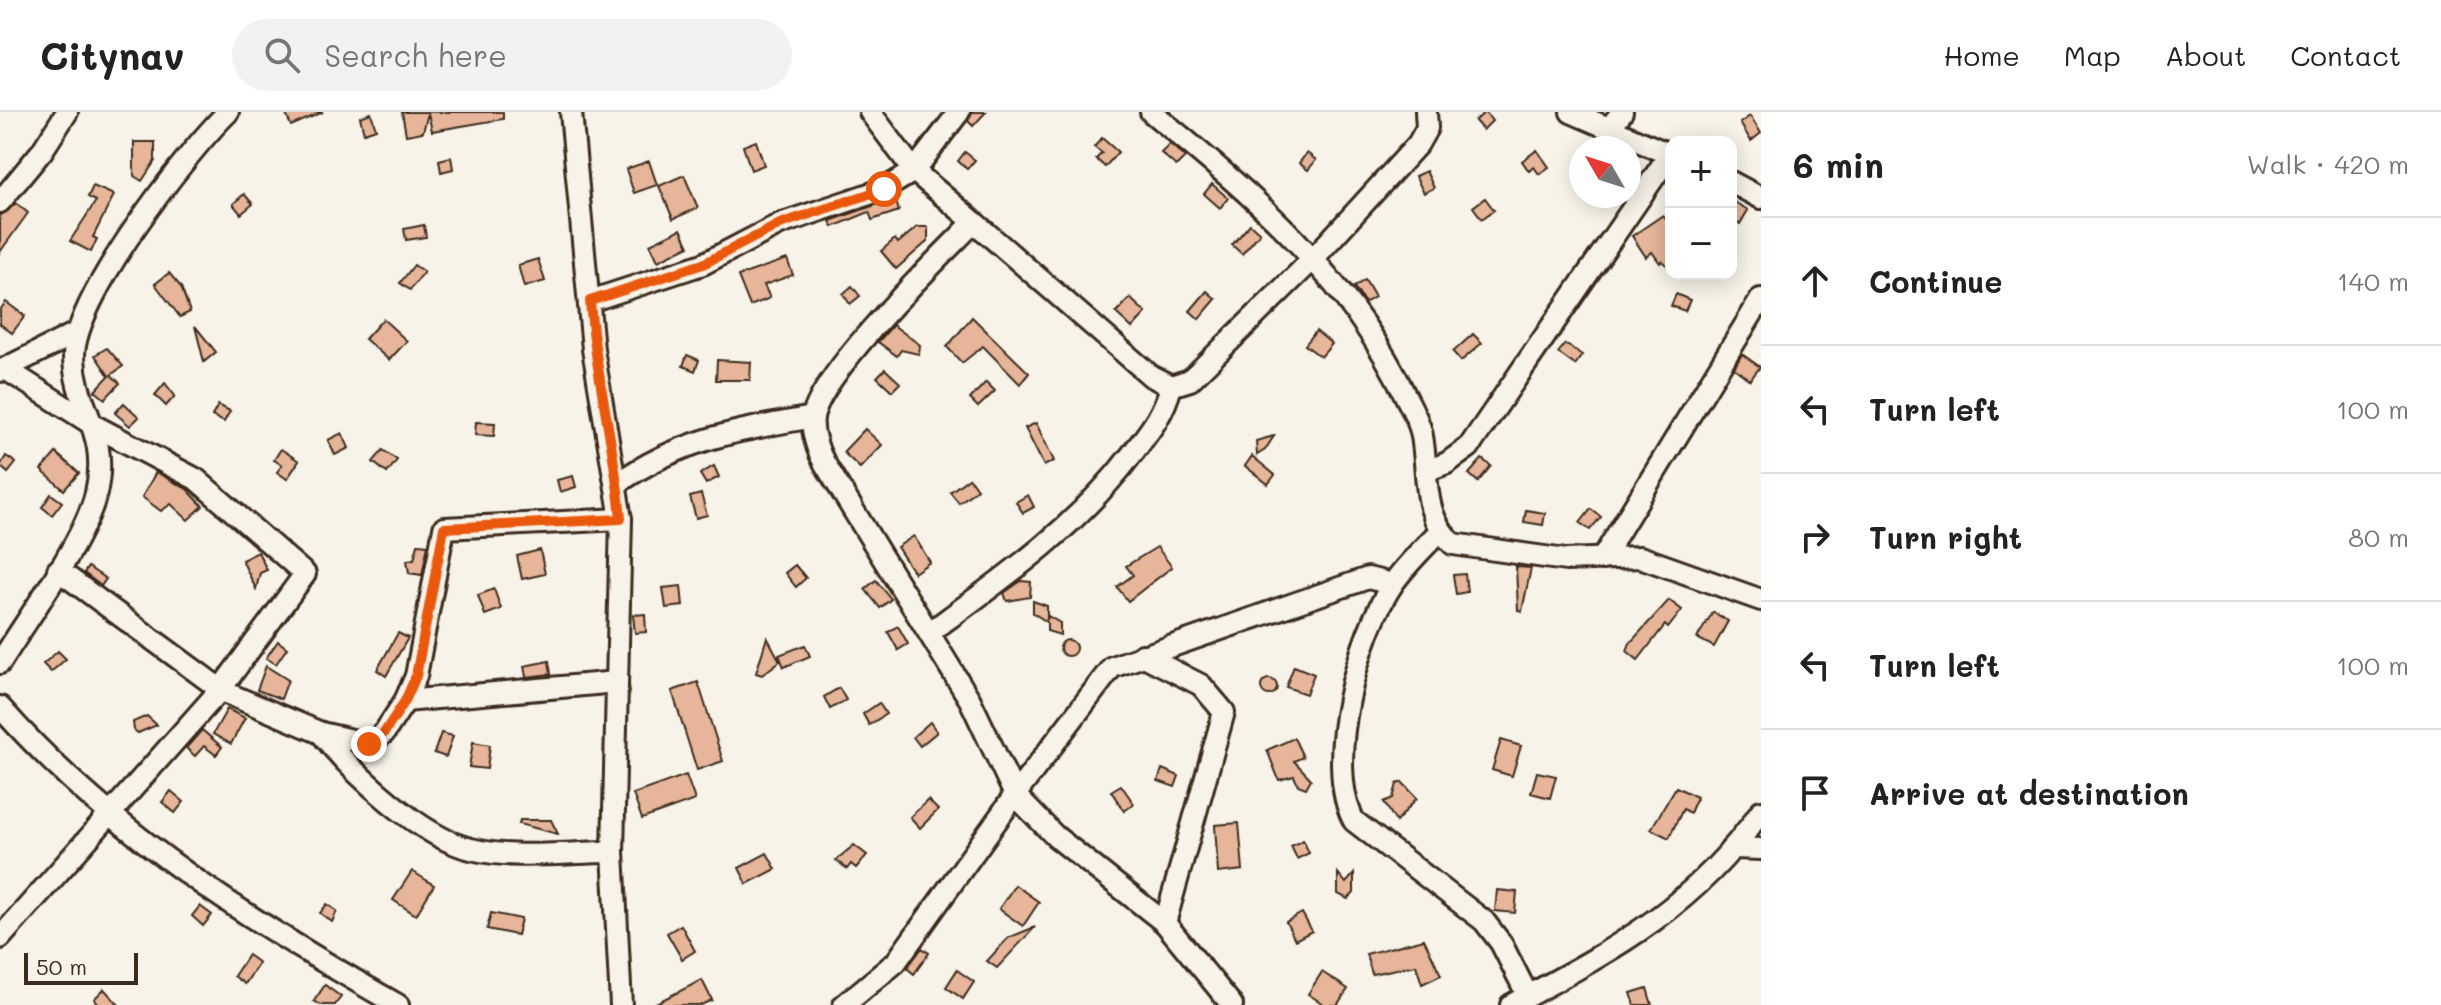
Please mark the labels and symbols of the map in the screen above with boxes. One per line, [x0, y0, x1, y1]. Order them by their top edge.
north arrow [1569, 136, 1641, 208]
route start [866, 171, 902, 207]
route end [351, 726, 387, 762]
scale bar [24, 949, 138, 985]

